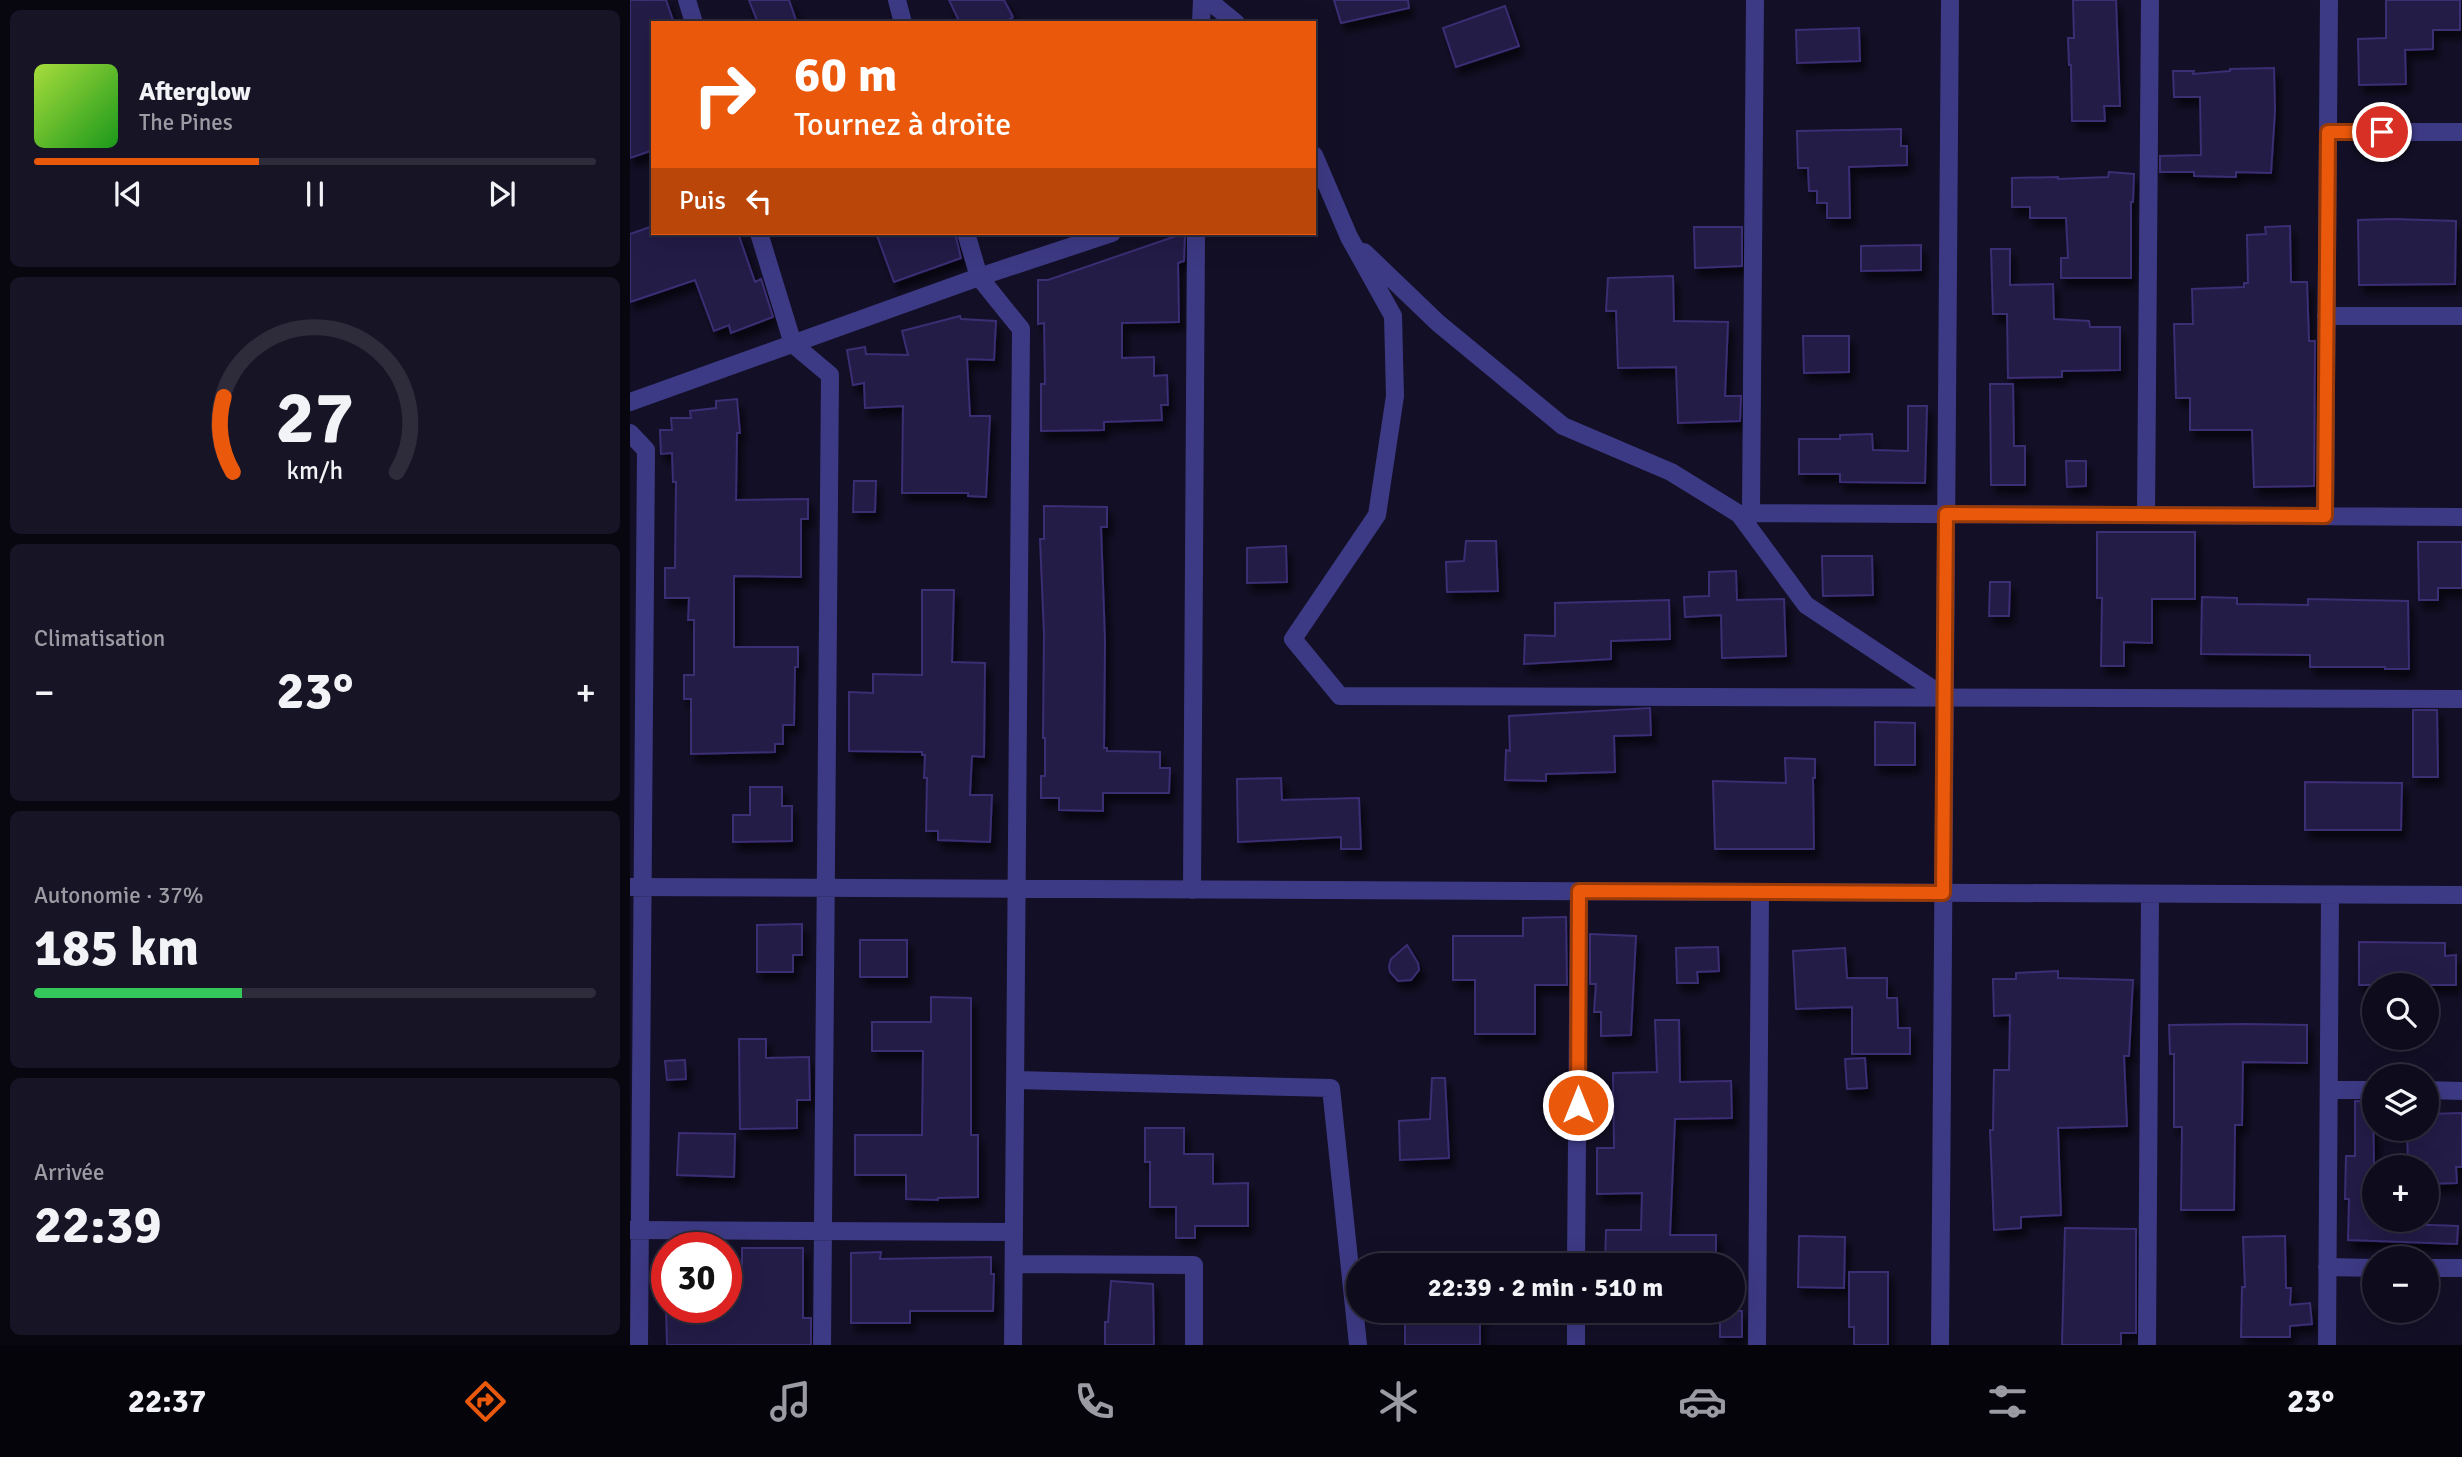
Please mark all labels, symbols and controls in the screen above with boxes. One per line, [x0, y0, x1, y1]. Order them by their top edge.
text: 60 m [794, 45, 897, 105]
icon: right [679, 49, 770, 140]
text: Afterglow [139, 76, 251, 108]
pin [2352, 102, 2412, 162]
text: Tournez à droite [794, 105, 1011, 144]
text: The Pines [139, 108, 233, 137]
icon: arrive [2363, 113, 2401, 151]
icon: previous [109, 175, 147, 213]
icon: pause [296, 175, 334, 213]
icon: next [483, 175, 521, 213]
icon: left [740, 182, 778, 220]
text: Puis [679, 185, 726, 217]
text: 27 [276, 374, 354, 463]
text: km/h [287, 454, 343, 485]
text: Climatisation [34, 624, 165, 653]
text: 23° [277, 659, 353, 723]
text: − [34, 669, 55, 716]
text: + [575, 669, 596, 716]
text: Autonomie · 37% [34, 881, 204, 910]
text: 185 km [34, 916, 199, 980]
map controls [2362, 973, 2439, 1323]
button: search [2362, 973, 2439, 1050]
button: layers [2362, 1064, 2439, 1141]
position arrow [1541, 1068, 1615, 1142]
button: + [2362, 1155, 2439, 1232]
text: Arrivée [34, 1158, 105, 1187]
text: 22:39 [34, 1193, 162, 1257]
speed limit sign: 30 [651, 1232, 742, 1323]
button: − [2362, 1246, 2439, 1323]
text: 22:39 · 2 min · 510 m [1428, 1272, 1663, 1304]
icon: directions [461, 1377, 510, 1426]
icon: music [766, 1377, 815, 1426]
icon: phone [1070, 1377, 1119, 1426]
icon: climate [1374, 1377, 1423, 1426]
icon: car [1678, 1377, 1727, 1426]
icon: filters [1983, 1377, 2032, 1426]
text: 22:37 [128, 1382, 206, 1421]
text: 23° [2287, 1382, 2334, 1421]

